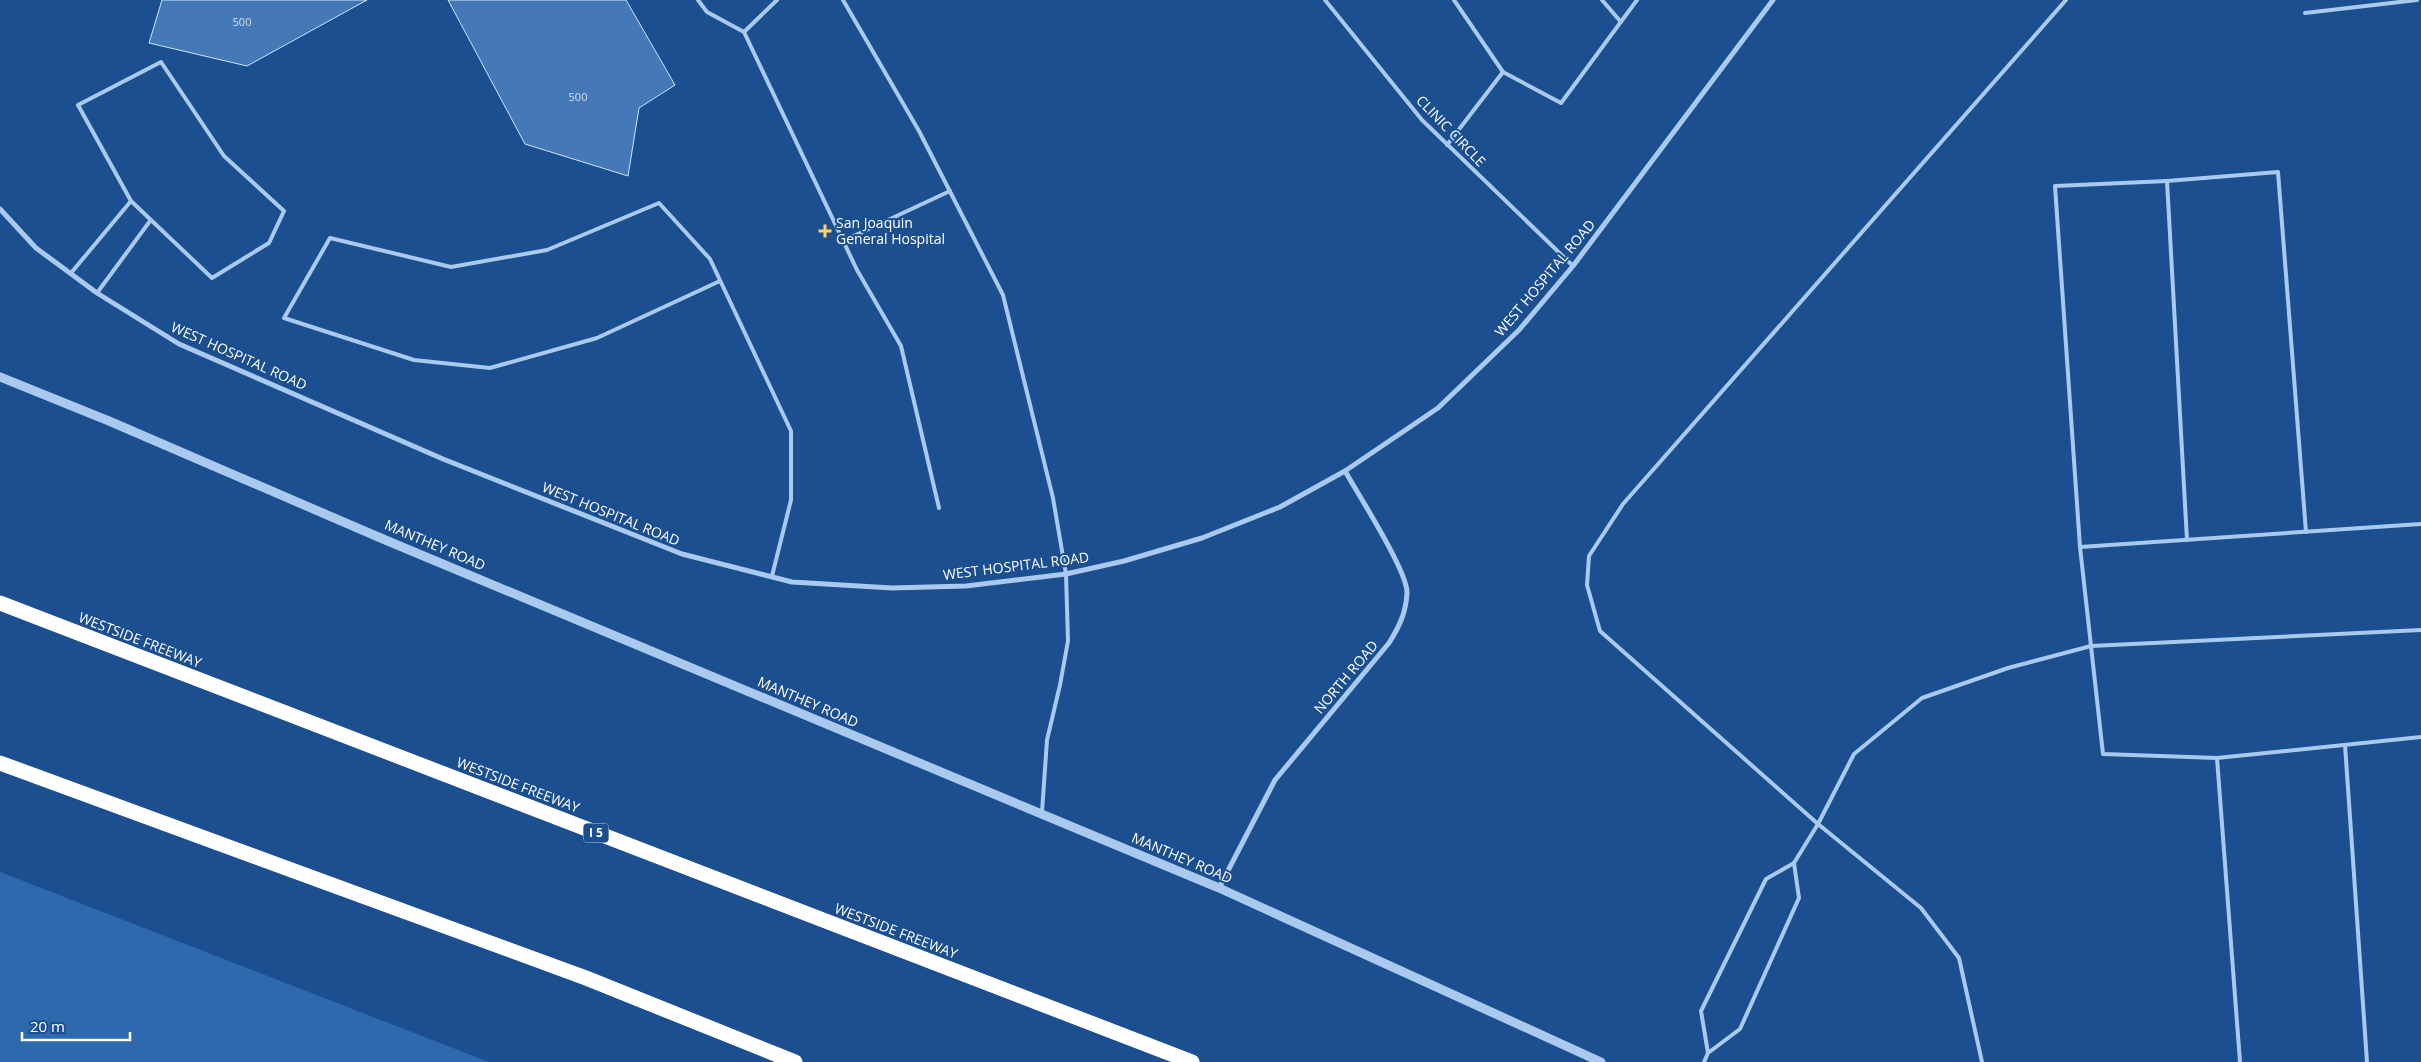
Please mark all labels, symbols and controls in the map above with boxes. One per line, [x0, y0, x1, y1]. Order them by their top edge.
house number: 500 [233, 14, 251, 29]
house number: 500 [569, 89, 587, 104]
street label: CLINIC CIRCLE [1412, 91, 1490, 170]
place label: San Joaquin General Hospital [836, 213, 945, 248]
street label: WEST HOSPITAL ROAD [1490, 215, 1599, 340]
marker: San Joaquin General Hospital [818, 224, 832, 238]
street label: WEST HOSPITAL ROAD [168, 317, 310, 394]
street label: WEST HOSPITAL ROAD [539, 477, 683, 550]
street label: MANTHEY ROAD [382, 515, 489, 574]
street label: WEST HOSPITAL ROAD [942, 547, 1090, 584]
street label: WESTSIDE FREEWAY [76, 607, 205, 672]
street label: NORTH ROAD [1309, 636, 1382, 717]
street label: MANTHEY ROAD [755, 672, 862, 731]
street label: WESTSIDE FREEWAY [454, 752, 583, 817]
road number: I 5 [584, 824, 608, 842]
street label: MANTHEY ROAD [1129, 828, 1236, 887]
street label: WESTSIDE FREEWAY [832, 898, 961, 963]
scale bar [22, 1010, 130, 1042]
text: 20 m [30, 1016, 65, 1036]

